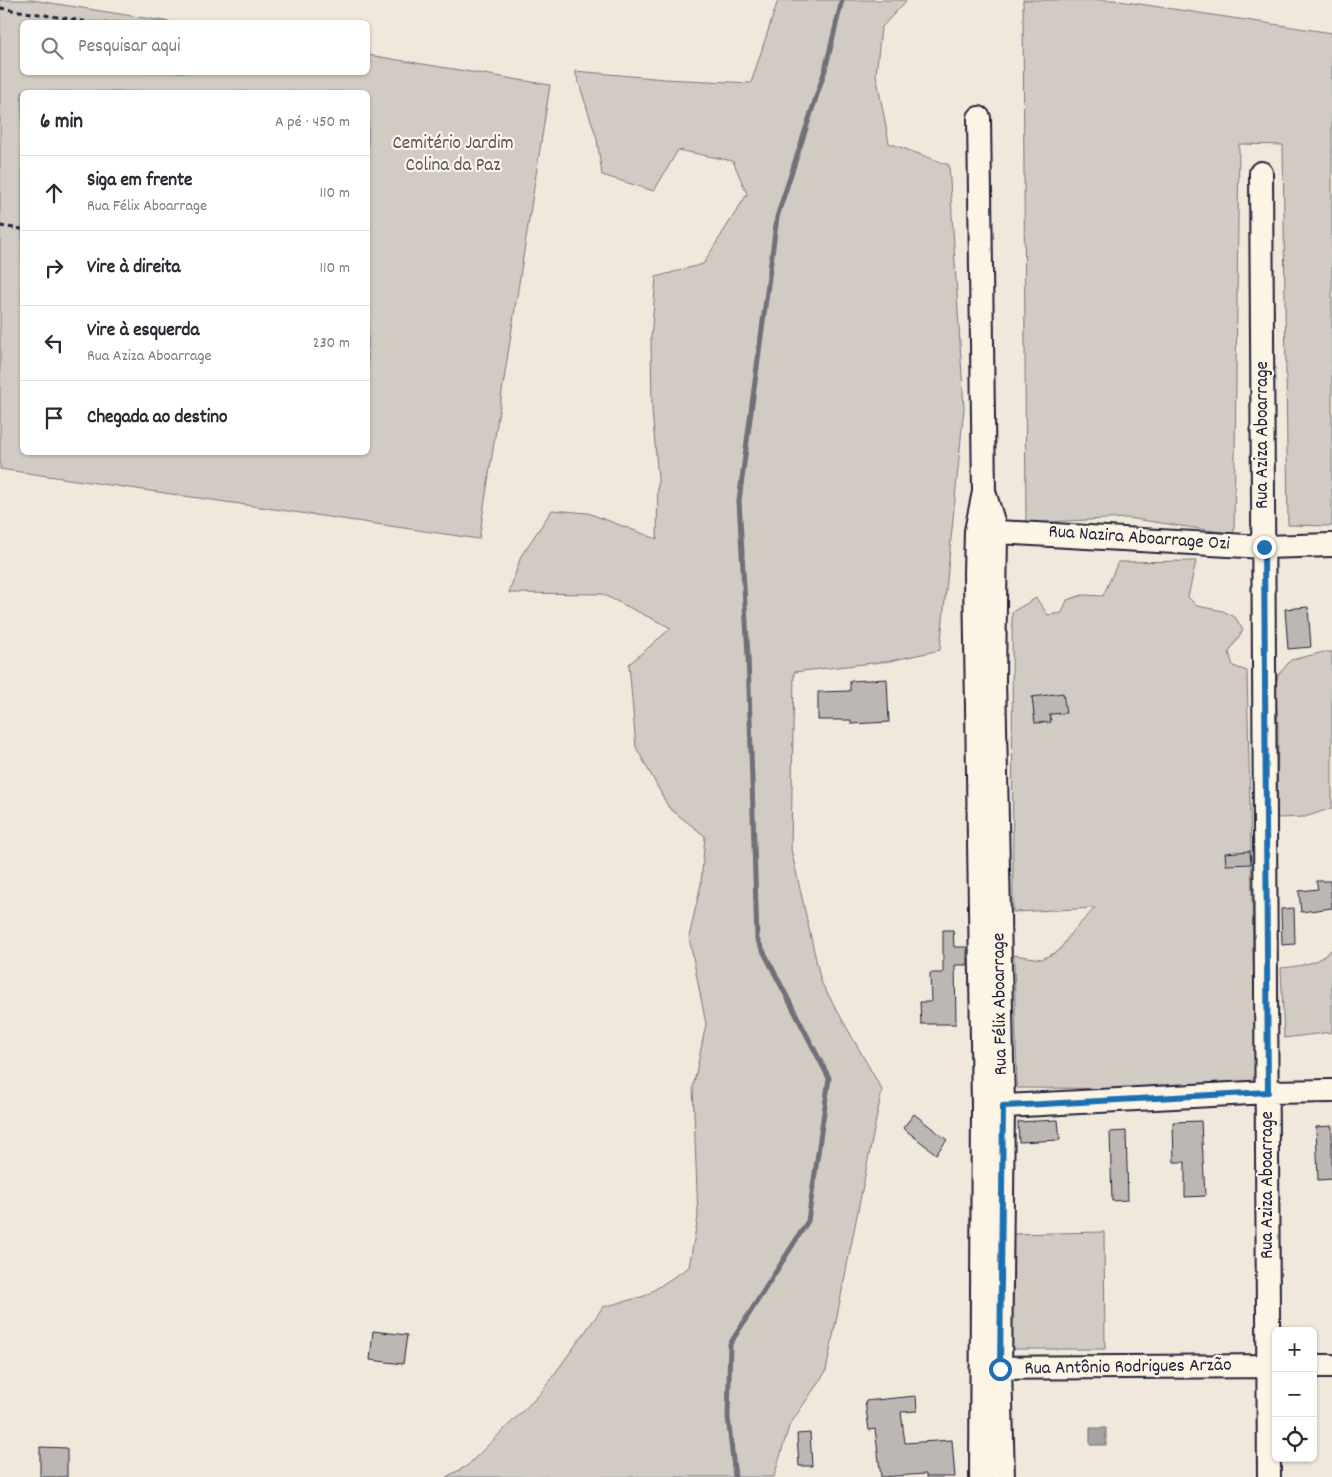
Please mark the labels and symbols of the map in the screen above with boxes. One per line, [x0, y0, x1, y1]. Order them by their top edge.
park label: Cemitério Jardim Colina da Paz [392, 131, 514, 180]
street label: Rua Aziza Aboarrage [1250, 361, 1277, 509]
street label: Rua Nazira Aboarrage Ozi [1047, 519, 1231, 559]
route end [1253, 536, 1276, 559]
street label: Rua Félix Aboarrage [986, 933, 1016, 1075]
street label: Rua Aziza Aboarrage [1255, 1111, 1282, 1259]
street label: Rua Antônio Rodrigues Arzão [1024, 1353, 1232, 1383]
route start [989, 1358, 1012, 1381]

